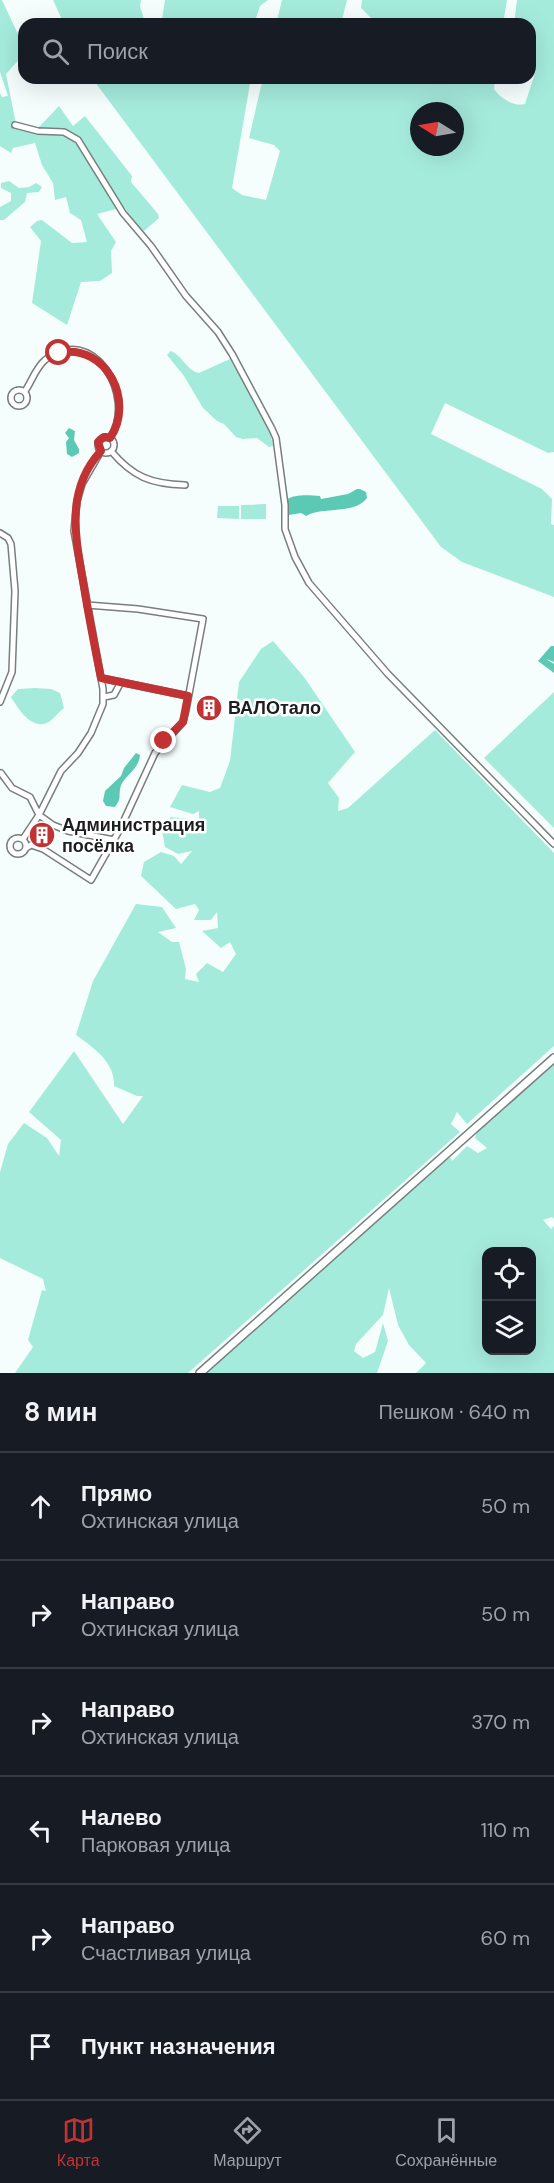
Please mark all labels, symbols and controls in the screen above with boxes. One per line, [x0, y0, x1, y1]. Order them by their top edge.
search box [18, 18, 536, 84]
icon: search [39, 35, 72, 68]
text: Поиск [87, 37, 148, 66]
north arrow [410, 102, 464, 156]
route start [45, 339, 71, 365]
building icon: ВАЛОтало [194, 693, 224, 723]
place label: ВАЛОтало [228, 696, 321, 720]
route end [150, 727, 176, 753]
place label: Администрация посёлка [62, 813, 205, 858]
building icon: Администрация посёлка [27, 820, 57, 850]
map controls [482, 1247, 536, 1355]
button: locate [482, 1247, 536, 1301]
button: layers [482, 1301, 536, 1355]
text: 8 мин [24, 1395, 98, 1429]
text: Пешком · 640 m [378, 1399, 530, 1425]
text: Прямо [81, 1479, 152, 1508]
icon: ahead [24, 1490, 57, 1523]
text: 50 m [481, 1493, 530, 1519]
text: Охтинская улица [81, 1508, 239, 1534]
text: Направо [81, 1587, 175, 1616]
icon: right [24, 1598, 57, 1631]
text: 50 m [481, 1601, 530, 1627]
text: Охтинская улица [81, 1616, 239, 1642]
text: Направо [81, 1695, 175, 1724]
icon: right [24, 1706, 57, 1739]
text: 370 m [471, 1709, 530, 1735]
text: Охтинская улица [81, 1724, 239, 1750]
text: Налево [81, 1803, 162, 1832]
icon: left [24, 1814, 57, 1847]
text: 110 m [481, 1817, 530, 1843]
text: Парковая улица [81, 1832, 230, 1858]
text: Направо [81, 1911, 175, 1940]
icon: right [24, 1922, 57, 1955]
text: 60 m [481, 1925, 530, 1951]
text: Счастливая улица [81, 1940, 251, 1966]
icon: arrive [24, 2030, 57, 2063]
text: Пункт назначения [81, 2032, 276, 2061]
tab: Карта [57, 2114, 100, 2171]
tab: Маршрут [213, 2114, 282, 2171]
tab: Сохранённые [395, 2114, 497, 2171]

